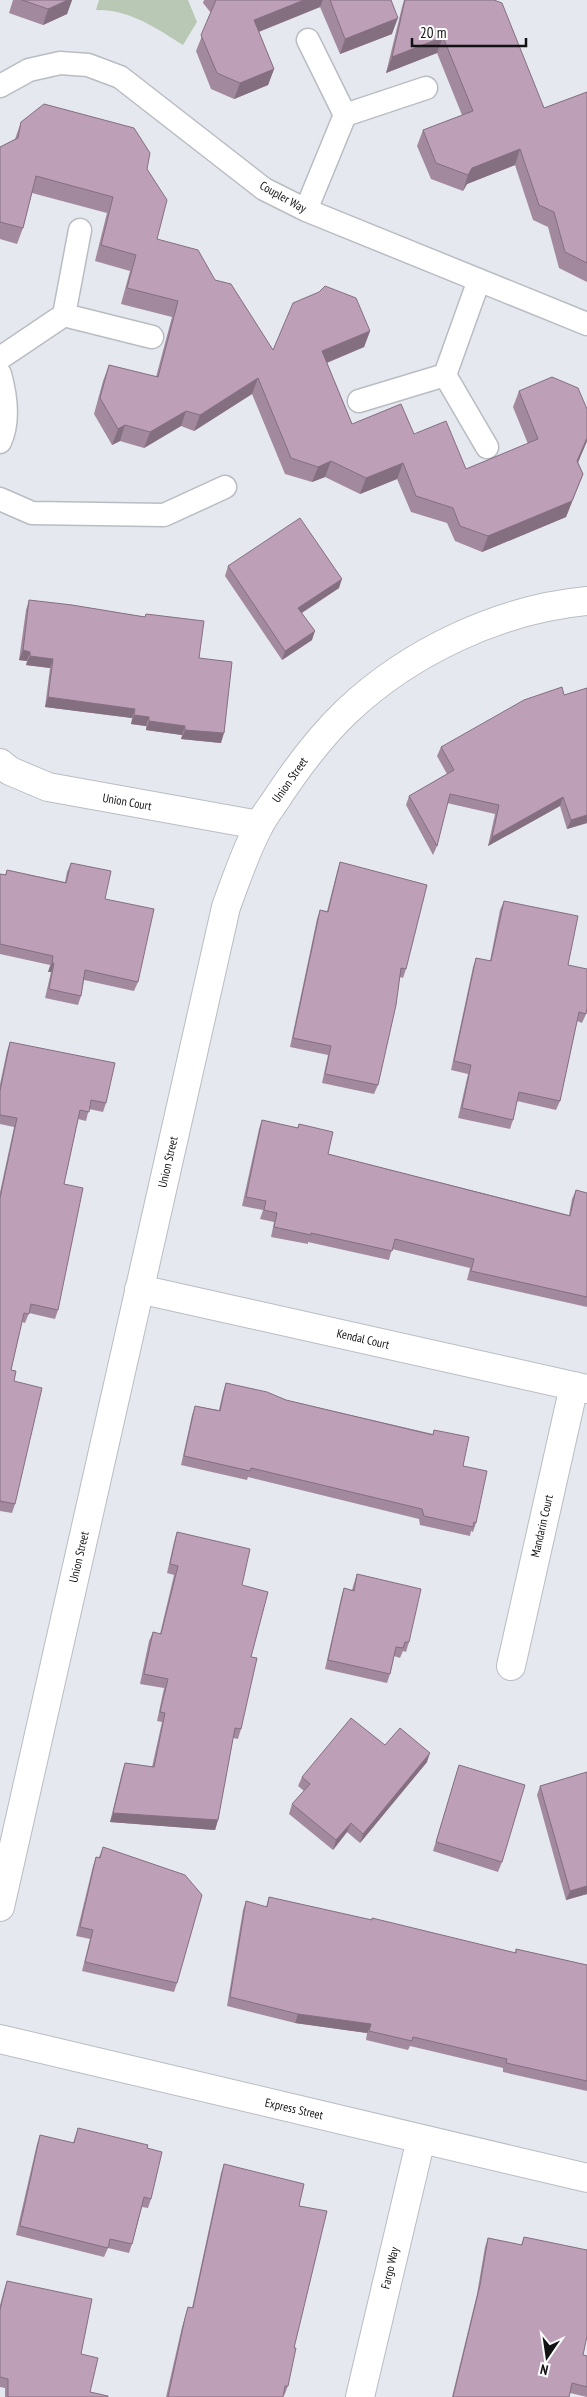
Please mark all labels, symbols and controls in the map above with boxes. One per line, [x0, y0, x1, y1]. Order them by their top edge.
scale bar [412, 15, 526, 47]
text: 20 m [420, 23, 446, 42]
street label: Coupler Way [257, 178, 310, 216]
street label: Union Street [269, 754, 311, 805]
street label: Union Court [101, 790, 153, 813]
street label: Union Street [154, 1134, 181, 1189]
street label: Kendal Court [335, 1325, 392, 1352]
street label: Mandarin Court [527, 1492, 556, 1559]
street label: Union Street [65, 1529, 92, 1584]
street label: Express Street [264, 2095, 325, 2123]
street label: Fargo Way [377, 2245, 402, 2290]
north arrow [522, 2332, 572, 2382]
text: N [538, 2360, 550, 2379]

